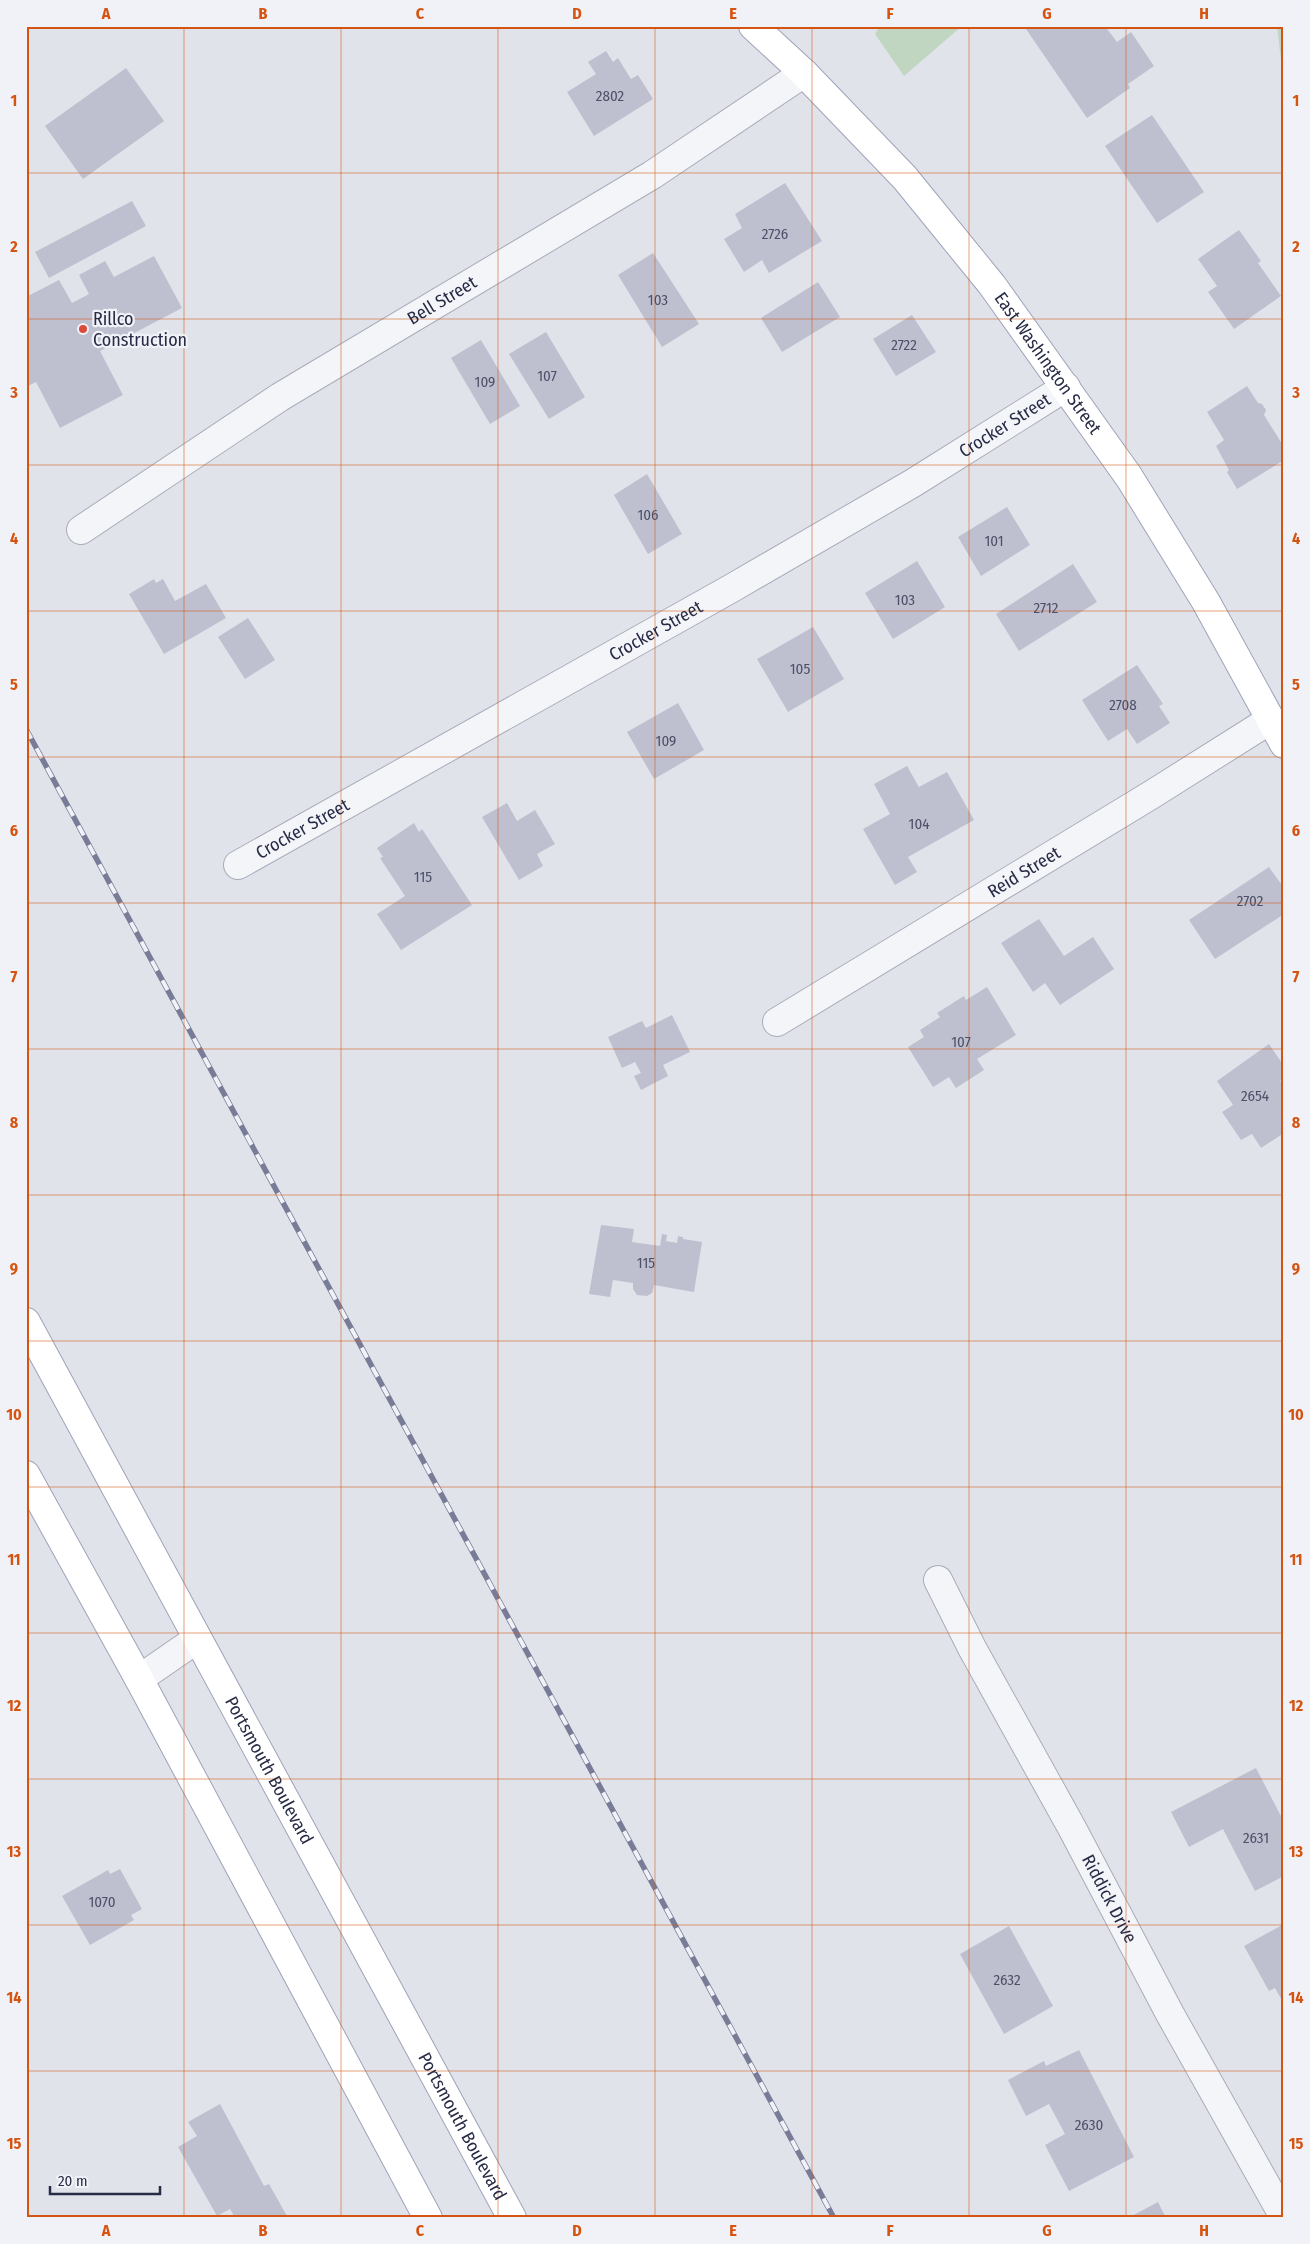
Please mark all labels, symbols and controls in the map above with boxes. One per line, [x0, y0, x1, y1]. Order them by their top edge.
text: A [101, 4, 111, 23]
text: B [259, 4, 268, 23]
text: C [416, 4, 425, 23]
text: D [572, 4, 582, 23]
text: E [729, 4, 737, 23]
text: F [886, 4, 894, 23]
text: G [1042, 4, 1052, 23]
text: H [1199, 4, 1209, 23]
house number: 2802 [596, 87, 625, 105]
text: 1 [11, 91, 17, 110]
text: 1 [1293, 91, 1299, 110]
house number: 2726 [762, 225, 788, 243]
text: 2 [9, 237, 18, 256]
text: 2 [1291, 237, 1300, 256]
street label: Bell Street [403, 271, 481, 329]
street label: East Washington Street [990, 288, 1106, 439]
house number: 103 [648, 291, 668, 309]
place label: Rillco Construction [93, 308, 187, 351]
marker: Rillco Construction [77, 323, 89, 335]
house number: 2722 [891, 336, 917, 354]
house number: 107 [537, 367, 557, 385]
house number: 109 [475, 373, 495, 391]
text: 3 [9, 383, 18, 402]
text: 3 [1291, 383, 1300, 402]
street label: Crocker Street [955, 388, 1055, 462]
house number: 106 [637, 506, 659, 524]
text: 4 [10, 529, 18, 548]
text: 4 [1292, 529, 1300, 548]
house number: 101 [984, 532, 1004, 550]
house number: 103 [895, 591, 915, 609]
street label: Crocker Street [605, 596, 707, 666]
house number: 2712 [1034, 599, 1059, 617]
house number: 105 [790, 660, 810, 678]
text: 5 [10, 675, 18, 694]
text: 5 [1292, 675, 1300, 694]
house number: 2708 [1109, 696, 1137, 714]
house number: 109 [656, 732, 676, 750]
street label: Crocker Street [252, 794, 353, 864]
house number: 104 [909, 815, 929, 833]
text: 6 [10, 821, 18, 840]
text: 6 [1292, 821, 1300, 840]
street label: Reid Street [984, 842, 1065, 903]
house number: 115 [414, 868, 432, 886]
house number: 2702 [1237, 892, 1264, 910]
text: 7 [11, 967, 18, 986]
text: 7 [1293, 967, 1300, 986]
house number: 107 [951, 1033, 971, 1051]
house number: 2654 [1241, 1087, 1269, 1105]
text: 8 [10, 1113, 19, 1132]
text: 8 [1292, 1113, 1301, 1132]
house number: 115 [637, 1254, 655, 1272]
text: 9 [10, 1259, 18, 1278]
text: 9 [1292, 1259, 1300, 1278]
text: 10 [6, 1405, 22, 1424]
text: 10 [1288, 1405, 1304, 1424]
text: 11 [7, 1550, 21, 1569]
text: 11 [1289, 1550, 1303, 1569]
street label: Portsmouth Boulevard [220, 1693, 318, 1848]
text: 12 [7, 1696, 22, 1715]
text: 12 [1289, 1696, 1304, 1715]
house number: 2631 [1243, 1829, 1269, 1847]
text: 13 [7, 1842, 22, 1861]
text: 13 [1289, 1842, 1304, 1861]
street label: Riddick Drive [1077, 1851, 1142, 1947]
house number: 1070 [88, 1893, 116, 1911]
house number: 2632 [993, 1971, 1021, 1989]
text: 14 [7, 1988, 22, 2007]
text: 14 [1289, 1988, 1304, 2007]
street label: Portsmouth Boulevard [413, 2049, 511, 2204]
house number: 2630 [1075, 2116, 1103, 2134]
text: 15 [7, 2134, 21, 2153]
text: 15 [1289, 2134, 1303, 2153]
scale bar [50, 2164, 160, 2196]
text: 20 m [58, 2172, 88, 2190]
text: A [101, 2221, 111, 2240]
text: B [259, 2221, 268, 2240]
text: C [416, 2221, 425, 2240]
text: D [572, 2221, 582, 2240]
text: E [729, 2221, 737, 2240]
text: F [886, 2221, 894, 2240]
text: G [1042, 2221, 1052, 2240]
text: H [1199, 2221, 1209, 2240]

